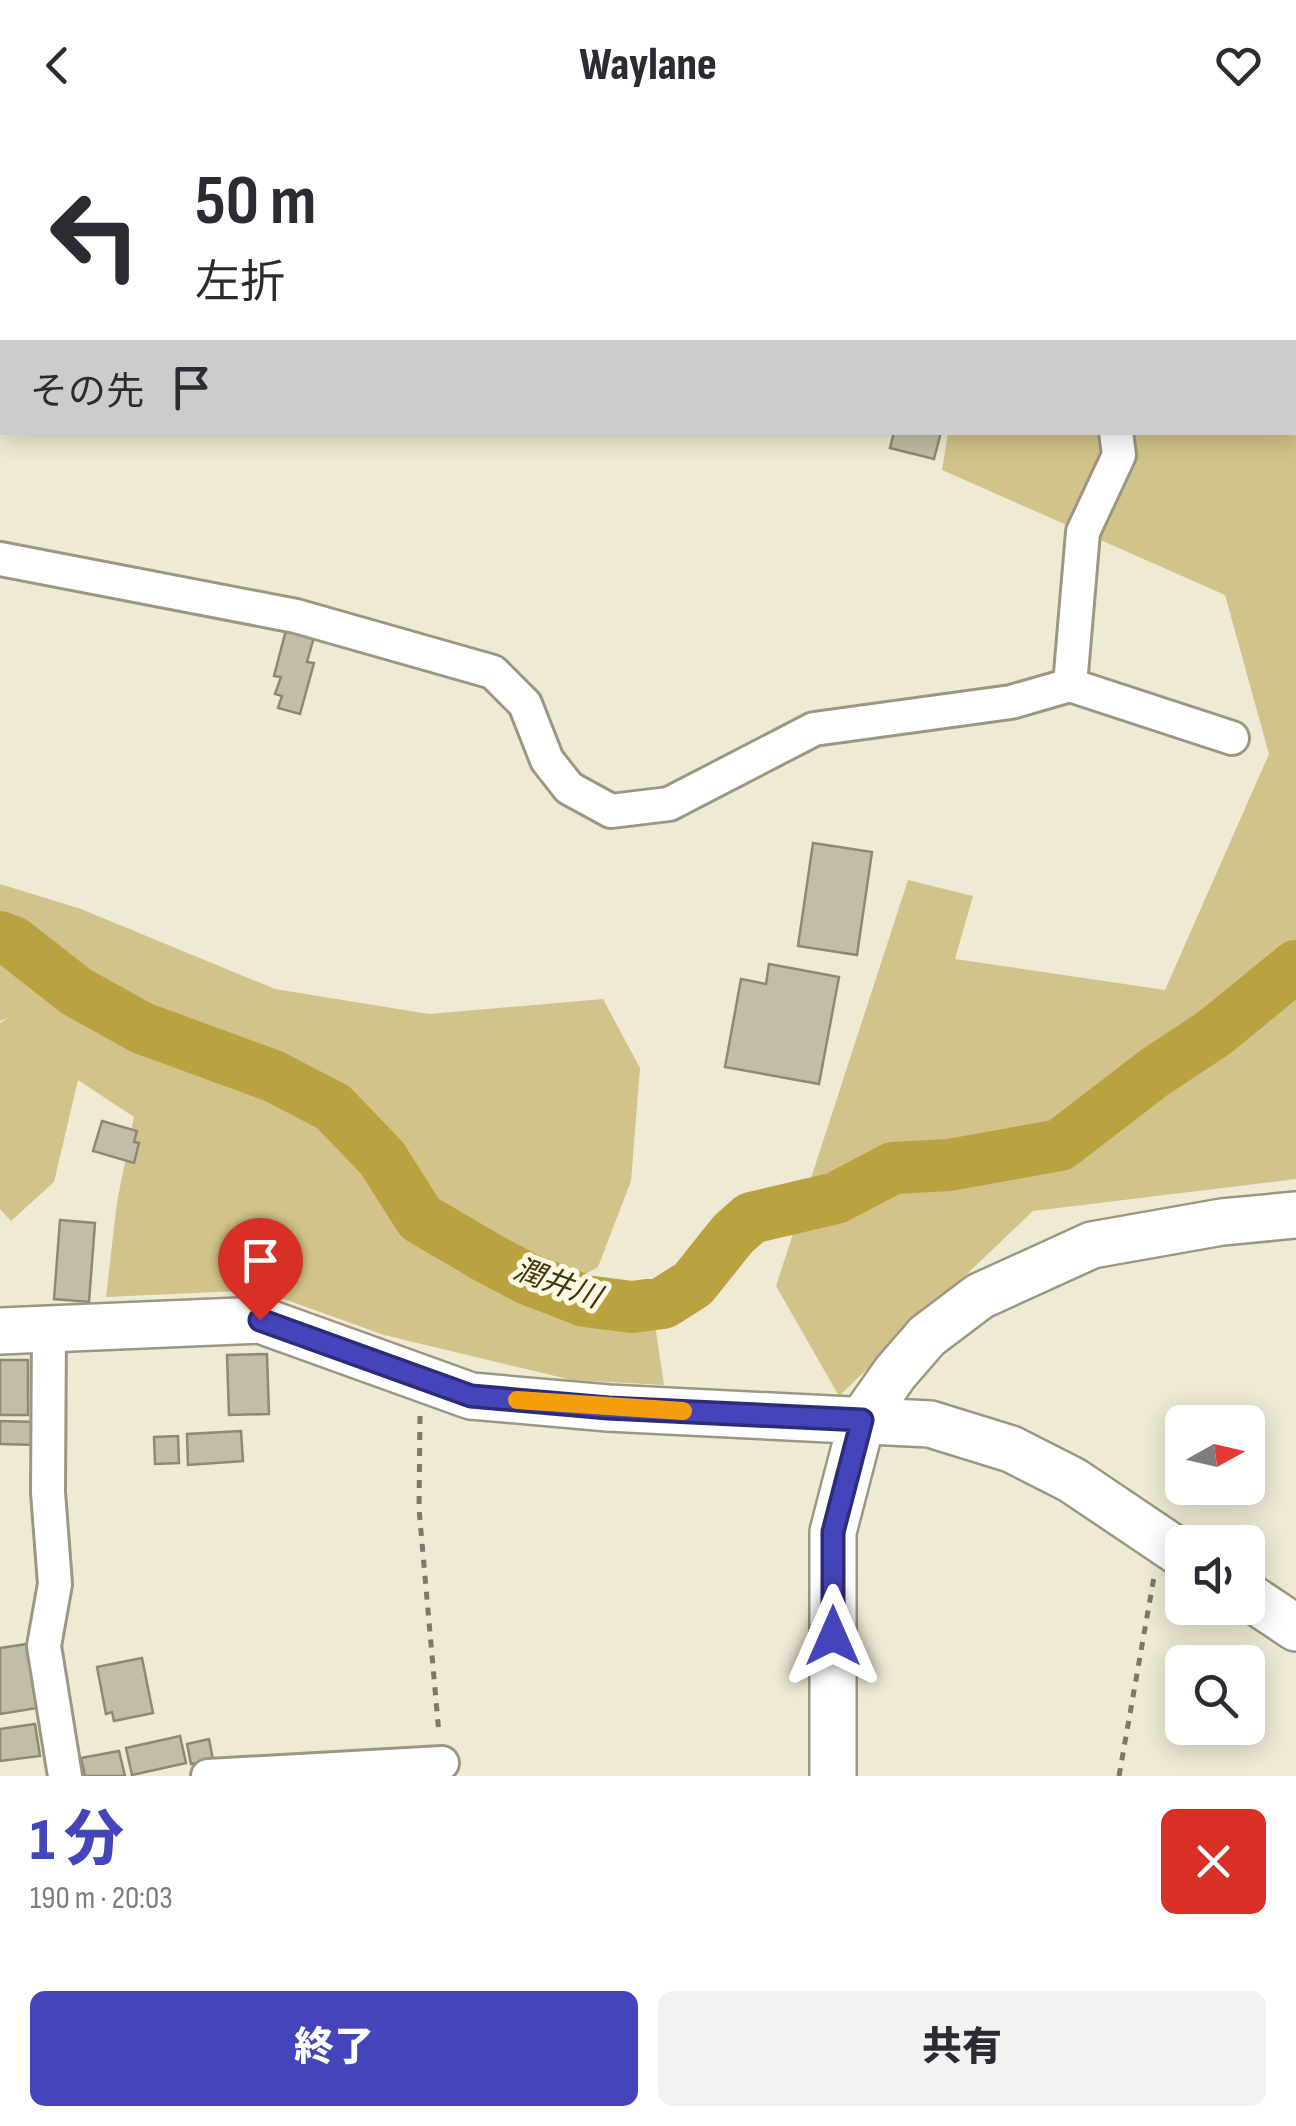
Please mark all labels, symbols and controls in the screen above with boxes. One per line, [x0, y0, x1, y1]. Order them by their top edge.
icon: back [30, 38, 85, 93]
text: Waylane [579, 38, 717, 93]
icon: heart [1211, 38, 1266, 93]
text: 50 m [195, 160, 316, 244]
icon: left [30, 170, 160, 300]
text: 左折 [195, 256, 285, 311]
icon: arrive [164, 360, 219, 415]
text: その先 [30, 370, 144, 415]
pin [218, 1218, 303, 1321]
icon: arrive [233, 1233, 288, 1288]
water label: 潤井川 [509, 1252, 608, 1317]
north arrow [1165, 1405, 1265, 1505]
map controls [1165, 1405, 1265, 1745]
button: sound [1165, 1525, 1265, 1625]
position arrow [781, 1584, 885, 1688]
button: search [1165, 1645, 1265, 1745]
text: 1 分 [30, 1805, 124, 1877]
button: close [1161, 1809, 1266, 1914]
text: 190 m · 20:03 [30, 1879, 173, 1918]
button: 終了 [30, 1991, 638, 2106]
button: 共有 [658, 1991, 1266, 2106]

